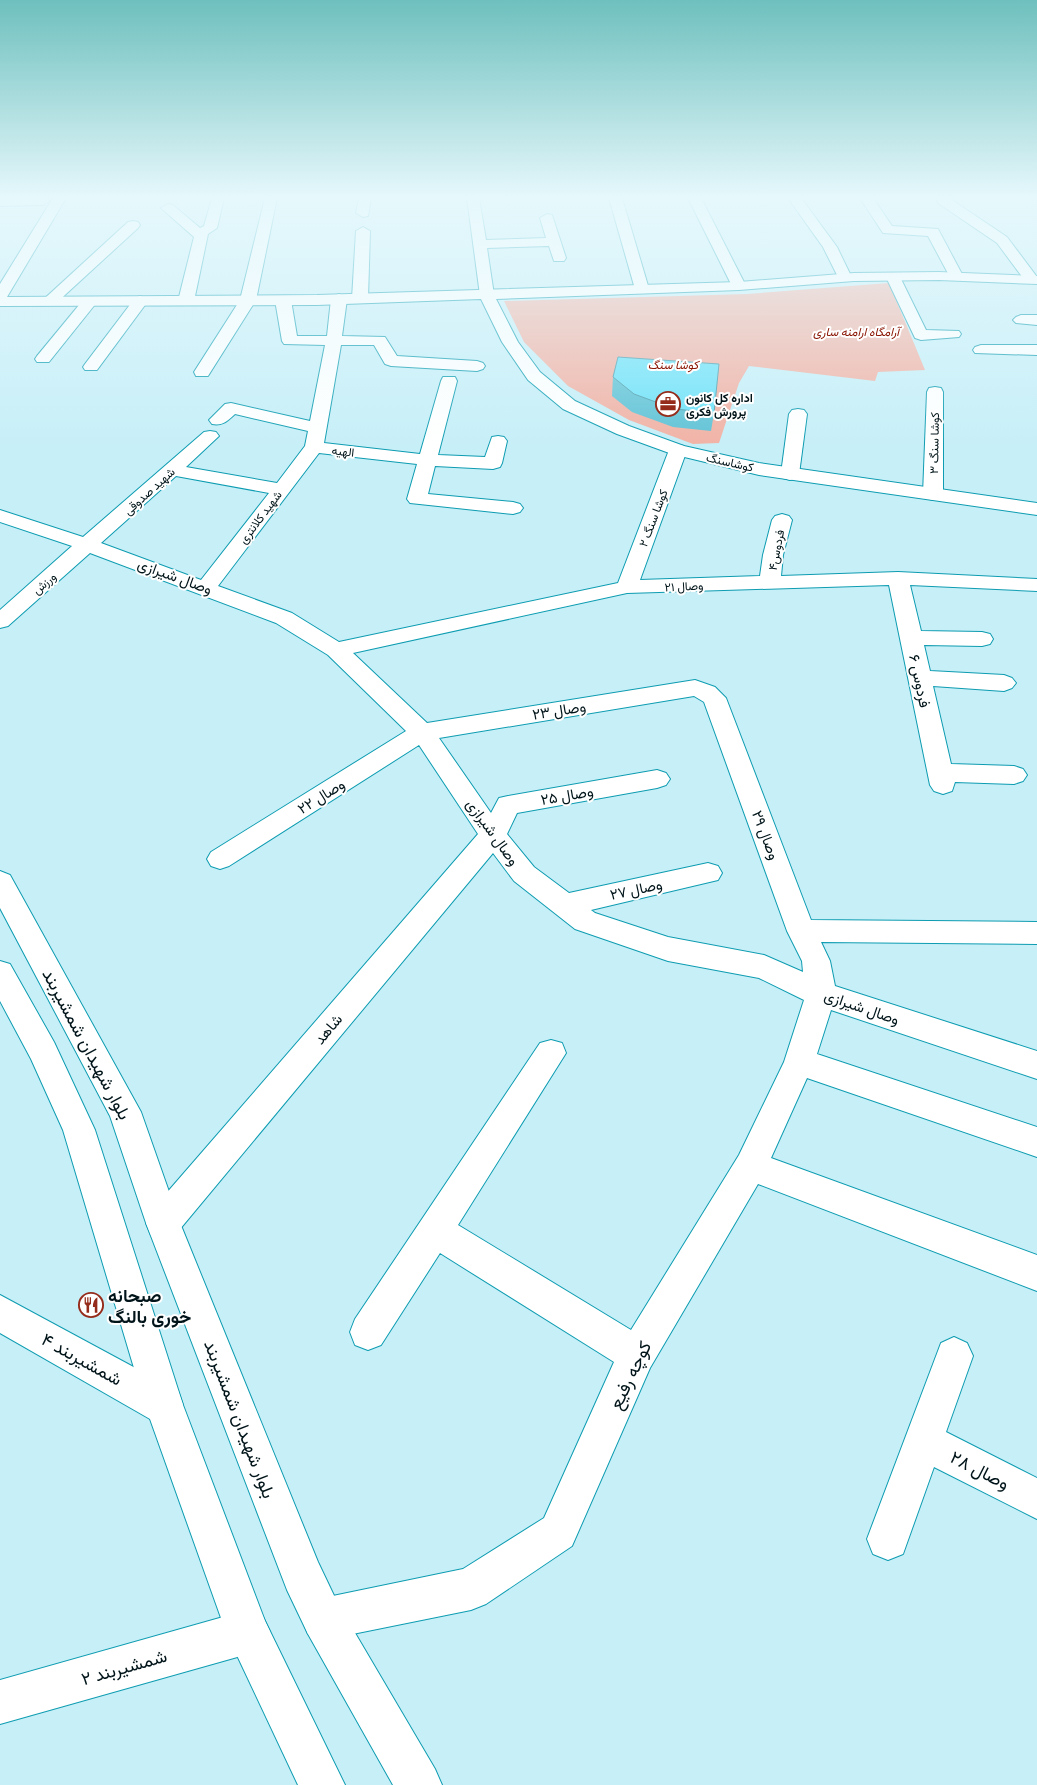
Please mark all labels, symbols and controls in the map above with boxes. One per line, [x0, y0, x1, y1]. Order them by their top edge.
park label: آرامگاه ارامنه ساری [813, 324, 902, 340]
park label: کوشا سنگ [648, 357, 701, 373]
place label: اداره کل کانون پرورش فکری [686, 390, 753, 420]
office icon: اداره کل کانون پرورش فکری [655, 391, 681, 417]
street label: کوشا سنگ ۳ [926, 412, 943, 474]
street label: الهیه [331, 442, 355, 461]
street label: کوشاسنگ [705, 449, 755, 476]
street label: شهید صدوقی [120, 464, 178, 519]
street label: کوشا سنگ ۲ [635, 487, 672, 549]
street label: شهید کلانتری [235, 488, 286, 547]
street label: فردوس۴ [765, 528, 788, 572]
street label: وصال شیرازی [135, 554, 215, 599]
street label: ورزش [29, 569, 60, 598]
street label: وصال ۲۱ [664, 577, 704, 596]
street label: فردوس ۶ [904, 653, 935, 710]
street label: وصال ۲۳ [531, 696, 587, 724]
street label: وصال ۲۲ [294, 774, 348, 818]
street label: وصال ۲۵ [539, 781, 595, 809]
street label: وصال شیرازی [462, 795, 524, 870]
street label: وصال ۲۹ [748, 808, 784, 862]
street label: وصال ۲۷ [608, 874, 664, 904]
street label: بلوار شهیدان شمشیربند [37, 965, 137, 1123]
street label: وصال شیرازی [822, 985, 902, 1030]
street label: شاهد [310, 1010, 346, 1048]
place label: صبحانه خوری بالنگ [108, 1284, 191, 1328]
restaurant icon: صبحانه خوری بالنگ [78, 1292, 104, 1318]
street label: شمشیربند ۴ [38, 1327, 126, 1391]
street label: بلوار شهیدان شمشیربند [199, 1337, 281, 1501]
street label: کوچه رفیع [604, 1337, 657, 1413]
street label: وصال ۲۸ [946, 1445, 1014, 1495]
street label: شمشیربند ۲ [79, 1644, 169, 1690]

